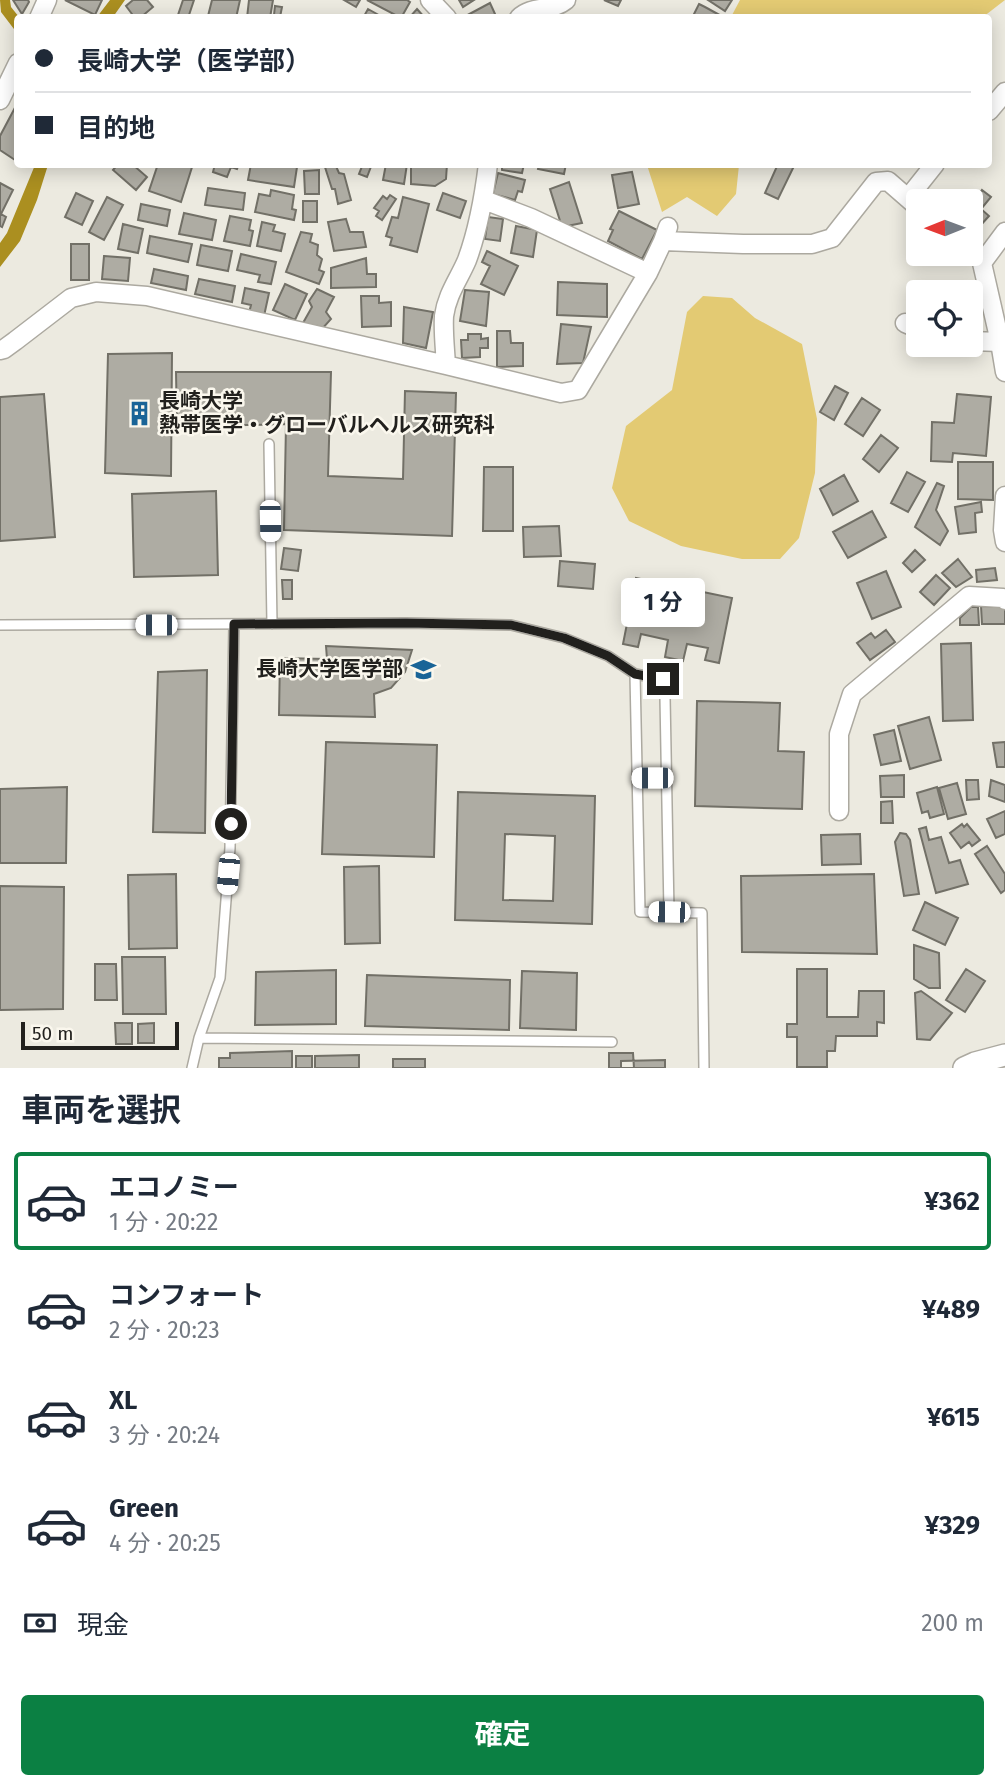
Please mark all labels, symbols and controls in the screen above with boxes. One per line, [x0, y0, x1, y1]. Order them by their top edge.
text: 長崎大学（医学部） [77, 46, 311, 77]
text: 目的地 [77, 113, 155, 144]
north arrow [906, 189, 984, 266]
map controls [906, 189, 983, 357]
button: locate [906, 280, 983, 357]
place label: 長崎大学 熱帯医学・グローバルヘルス研究科 [159, 388, 495, 438]
building icon: 長崎大学 熱帯医学・グローバルヘルス研究科 [125, 399, 153, 427]
car [260, 500, 281, 542]
callout: 1 分 [621, 578, 705, 626]
text: 1 分 [643, 588, 683, 616]
car [136, 615, 178, 636]
school or university icon: 長崎大学医学部 [409, 655, 437, 683]
place label: 長崎大学医学部 [256, 656, 403, 682]
route end [647, 663, 679, 695]
car [632, 768, 674, 789]
route start [215, 808, 247, 840]
car [216, 852, 241, 896]
car [648, 901, 691, 923]
scale bar [21, 1019, 178, 1051]
text: 50 m [32, 1022, 73, 1045]
text: 車両を選択 [21, 1091, 181, 1129]
icon: car [25, 1170, 88, 1233]
text: エコノミー [109, 1172, 239, 1203]
text: ¥362 [924, 1186, 980, 1217]
text: 1 分 · 20:22 [109, 1208, 218, 1236]
icon: car [25, 1278, 88, 1341]
text: コンフォート [109, 1280, 264, 1311]
text: ¥489 [922, 1294, 980, 1325]
text: 2 分 · 20:23 [109, 1316, 220, 1344]
text: XL [109, 1385, 137, 1416]
icon: car [25, 1386, 88, 1449]
text: ¥615 [927, 1402, 980, 1433]
text: 3 分 · 20:24 [109, 1421, 220, 1449]
text: Green [109, 1493, 179, 1524]
icon: car [25, 1494, 88, 1557]
text: ¥329 [925, 1510, 980, 1541]
text: 4 分 · 20:25 [109, 1529, 221, 1557]
icon: cash [21, 1604, 59, 1642]
text: 200 m [921, 1609, 984, 1637]
text: 現金 [77, 1610, 129, 1641]
button: 確定 [21, 1695, 984, 1775]

